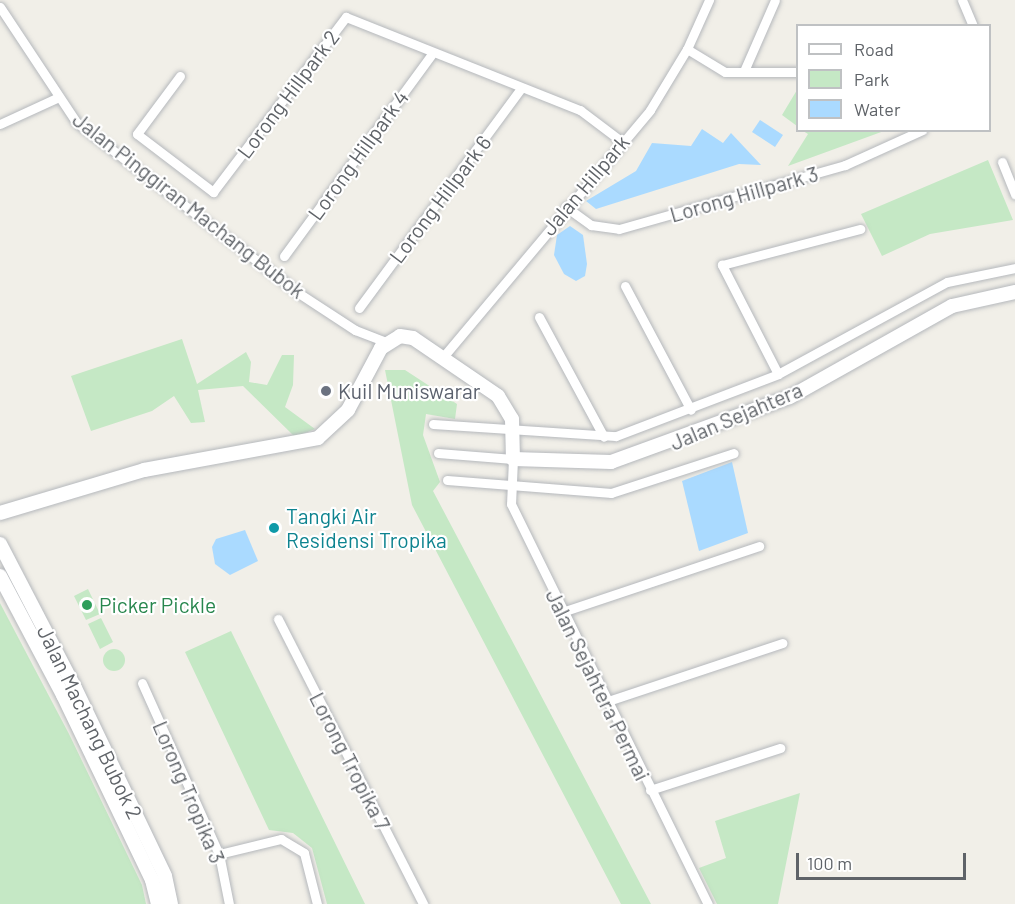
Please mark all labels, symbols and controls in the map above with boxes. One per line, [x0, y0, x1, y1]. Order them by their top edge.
legend [796, 24, 991, 132]
street label: Lorong Hillpark 2 [232, 25, 344, 163]
text: Road [854, 38, 894, 60]
text: Park [854, 68, 889, 90]
street label: Lorong Hillpark 4 [303, 85, 413, 225]
text: Water [854, 98, 901, 120]
street label: Jalan Pinggiran Machang Bubok [68, 107, 310, 303]
street label: Lorong Hillpark 6 [384, 130, 496, 268]
street label: Jalan Hillpark [536, 130, 634, 240]
street label: Lorong Hillpark 3 [667, 161, 821, 227]
street label: Jalan Sejahtera [666, 377, 806, 455]
place label: Kuil Muniswarar [338, 378, 480, 404]
marker: Kuil Muniswarar [319, 384, 333, 398]
place label: Tangki Air Residensi Tropika [286, 503, 447, 553]
marker: Tangki Air Residensi Tropika [267, 521, 281, 535]
street label: Jalan Sejahtera Permai [541, 585, 655, 785]
place label: Picker Pickle [99, 592, 216, 618]
marker: Picker Pickle [80, 598, 94, 612]
street label: Jalan Machang Bubok 2 [32, 621, 148, 823]
street label: Lorong Tropika 7 [304, 688, 396, 834]
street label: Lorong Tropika 3 [148, 717, 230, 867]
scale bar [799, 841, 968, 879]
text: 100 m [807, 852, 852, 874]

